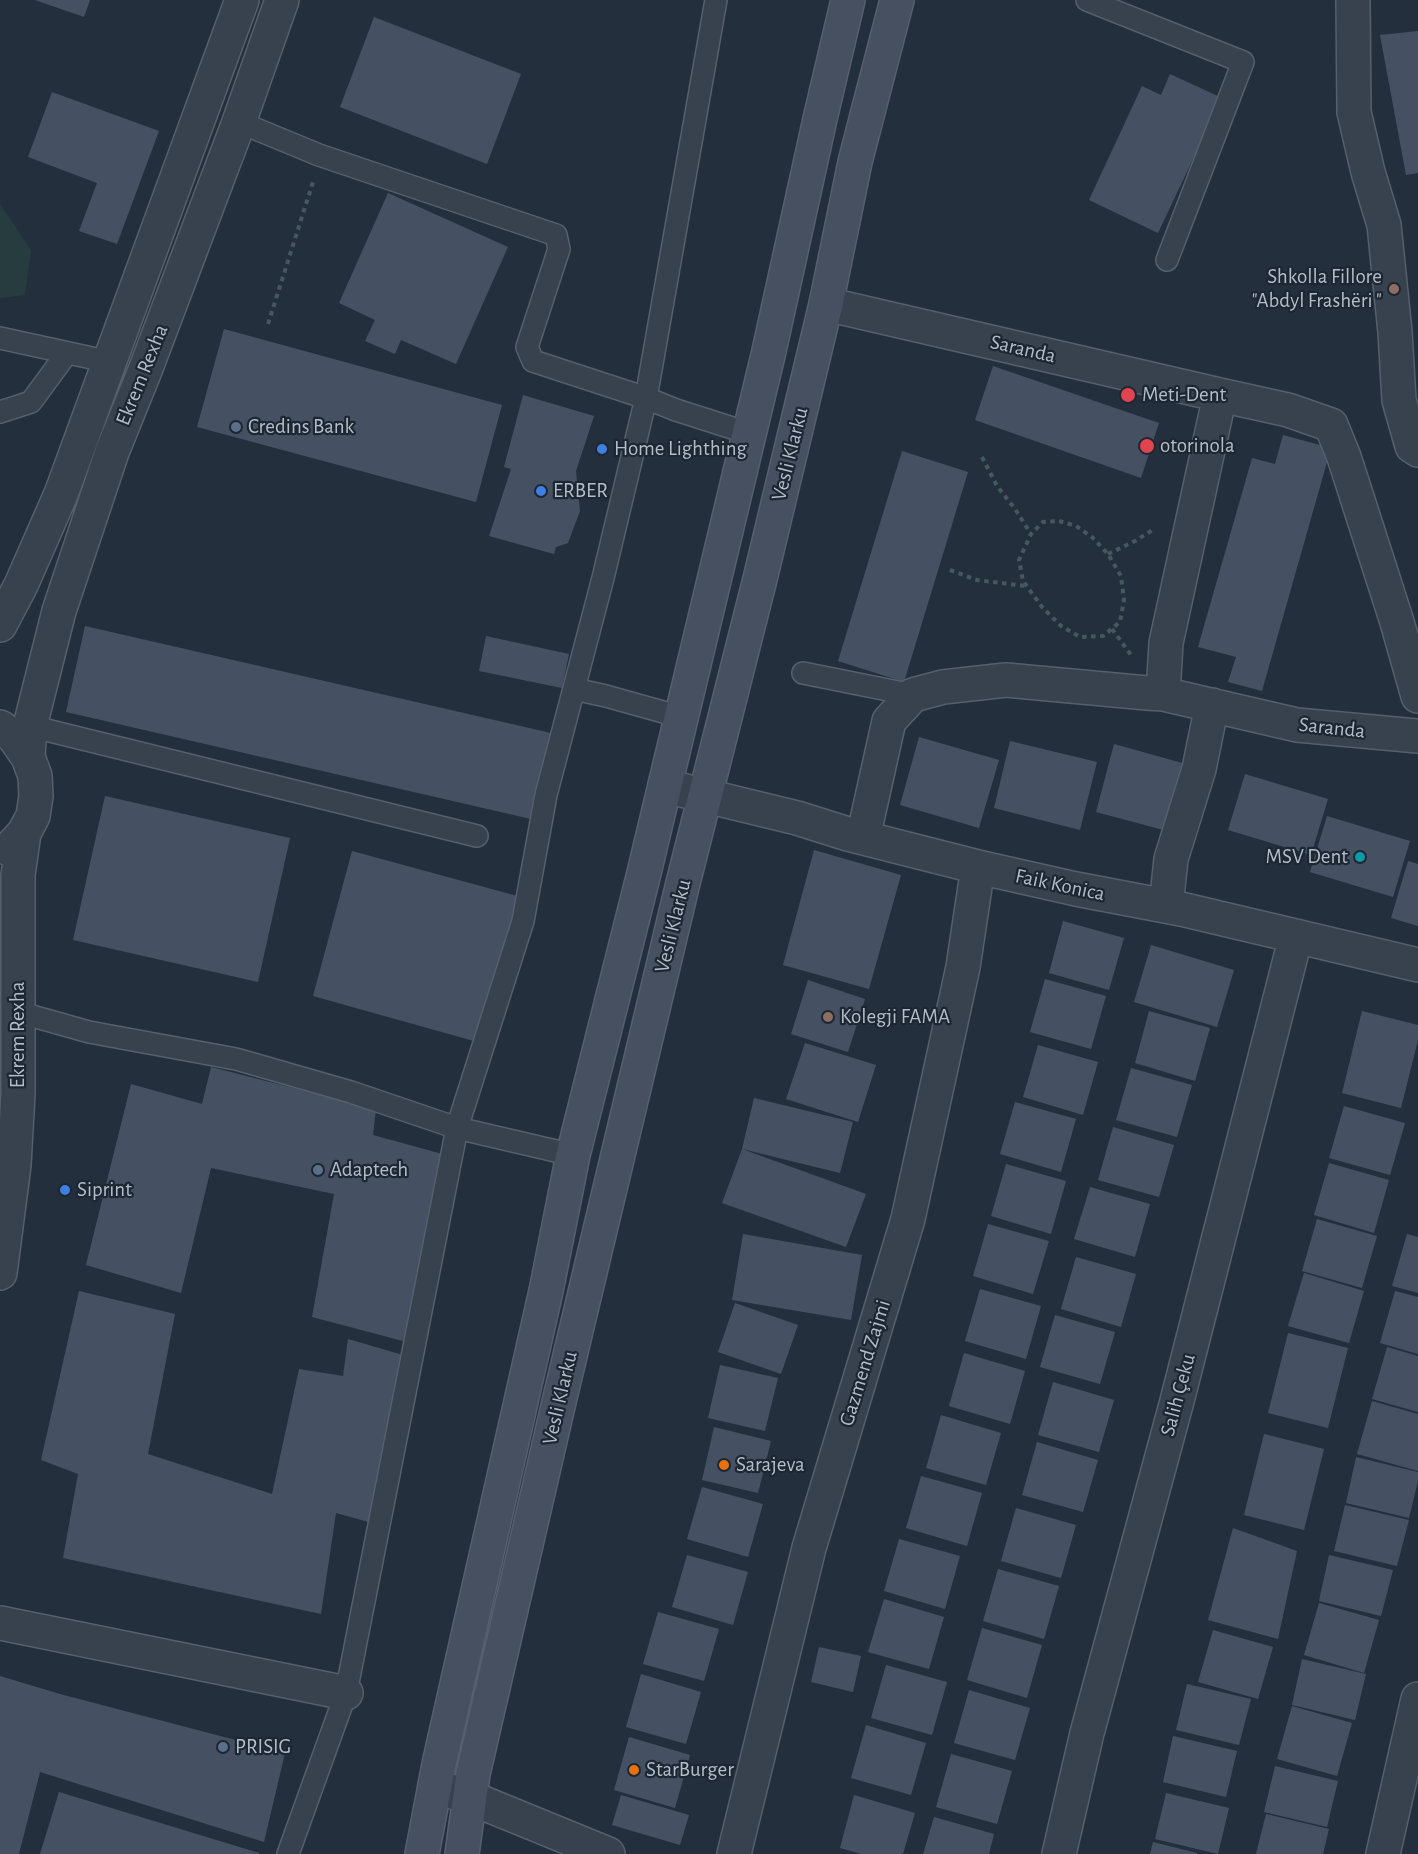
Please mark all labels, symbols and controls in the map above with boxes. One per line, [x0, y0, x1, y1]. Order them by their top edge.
place label: Shkolla Fillore "Abdyl Frashëri " [1252, 264, 1382, 314]
marker: Shkolla Fillore "Abdyl Frashëri " [1387, 282, 1401, 296]
street label: Ekrem Rexha [110, 321, 174, 429]
street label: Saranda [988, 329, 1058, 369]
place label: Meti-Dent [1142, 382, 1226, 408]
marker: Meti-Dent [1119, 386, 1137, 404]
street label: Vesli Klarku [766, 405, 814, 503]
place label: Credins Bank [248, 414, 354, 440]
marker: Credins Bank [229, 420, 243, 434]
place label: otorinola [1160, 433, 1235, 459]
place label: Home Lighthing [614, 436, 747, 462]
marker: otorinola [1138, 437, 1156, 455]
marker: Home Lighthing [595, 442, 609, 456]
place label: ERBER [553, 478, 608, 504]
marker: ERBER [534, 484, 548, 498]
street label: Saranda [1298, 712, 1366, 744]
place label: MSV Dent [1265, 844, 1348, 870]
marker: MSV Dent [1353, 850, 1367, 864]
street label: Faik Konica [1013, 863, 1107, 907]
street label: Vesli Klarku [649, 877, 697, 975]
street label: Ekrem Rexha [5, 982, 31, 1088]
place label: Kolegji FAMA [840, 1004, 950, 1030]
marker: Kolegji FAMA [821, 1010, 835, 1024]
place label: Adaptech [330, 1157, 408, 1183]
marker: Adaptech [311, 1163, 325, 1177]
place label: Siprint [77, 1177, 132, 1203]
marker: Siprint [58, 1183, 72, 1197]
street label: Gazmend Zajmi [834, 1297, 896, 1429]
street label: Vesli Klarku [537, 1349, 583, 1447]
street label: Salih Çeku [1155, 1351, 1201, 1439]
place label: Sarajeva [736, 1452, 805, 1478]
marker: Sarajeva [717, 1458, 731, 1472]
place label: PRISIG [235, 1734, 291, 1760]
marker: PRISIG [216, 1740, 230, 1754]
place label: StarBurger [646, 1757, 734, 1783]
marker: StarBurger [627, 1763, 641, 1777]

